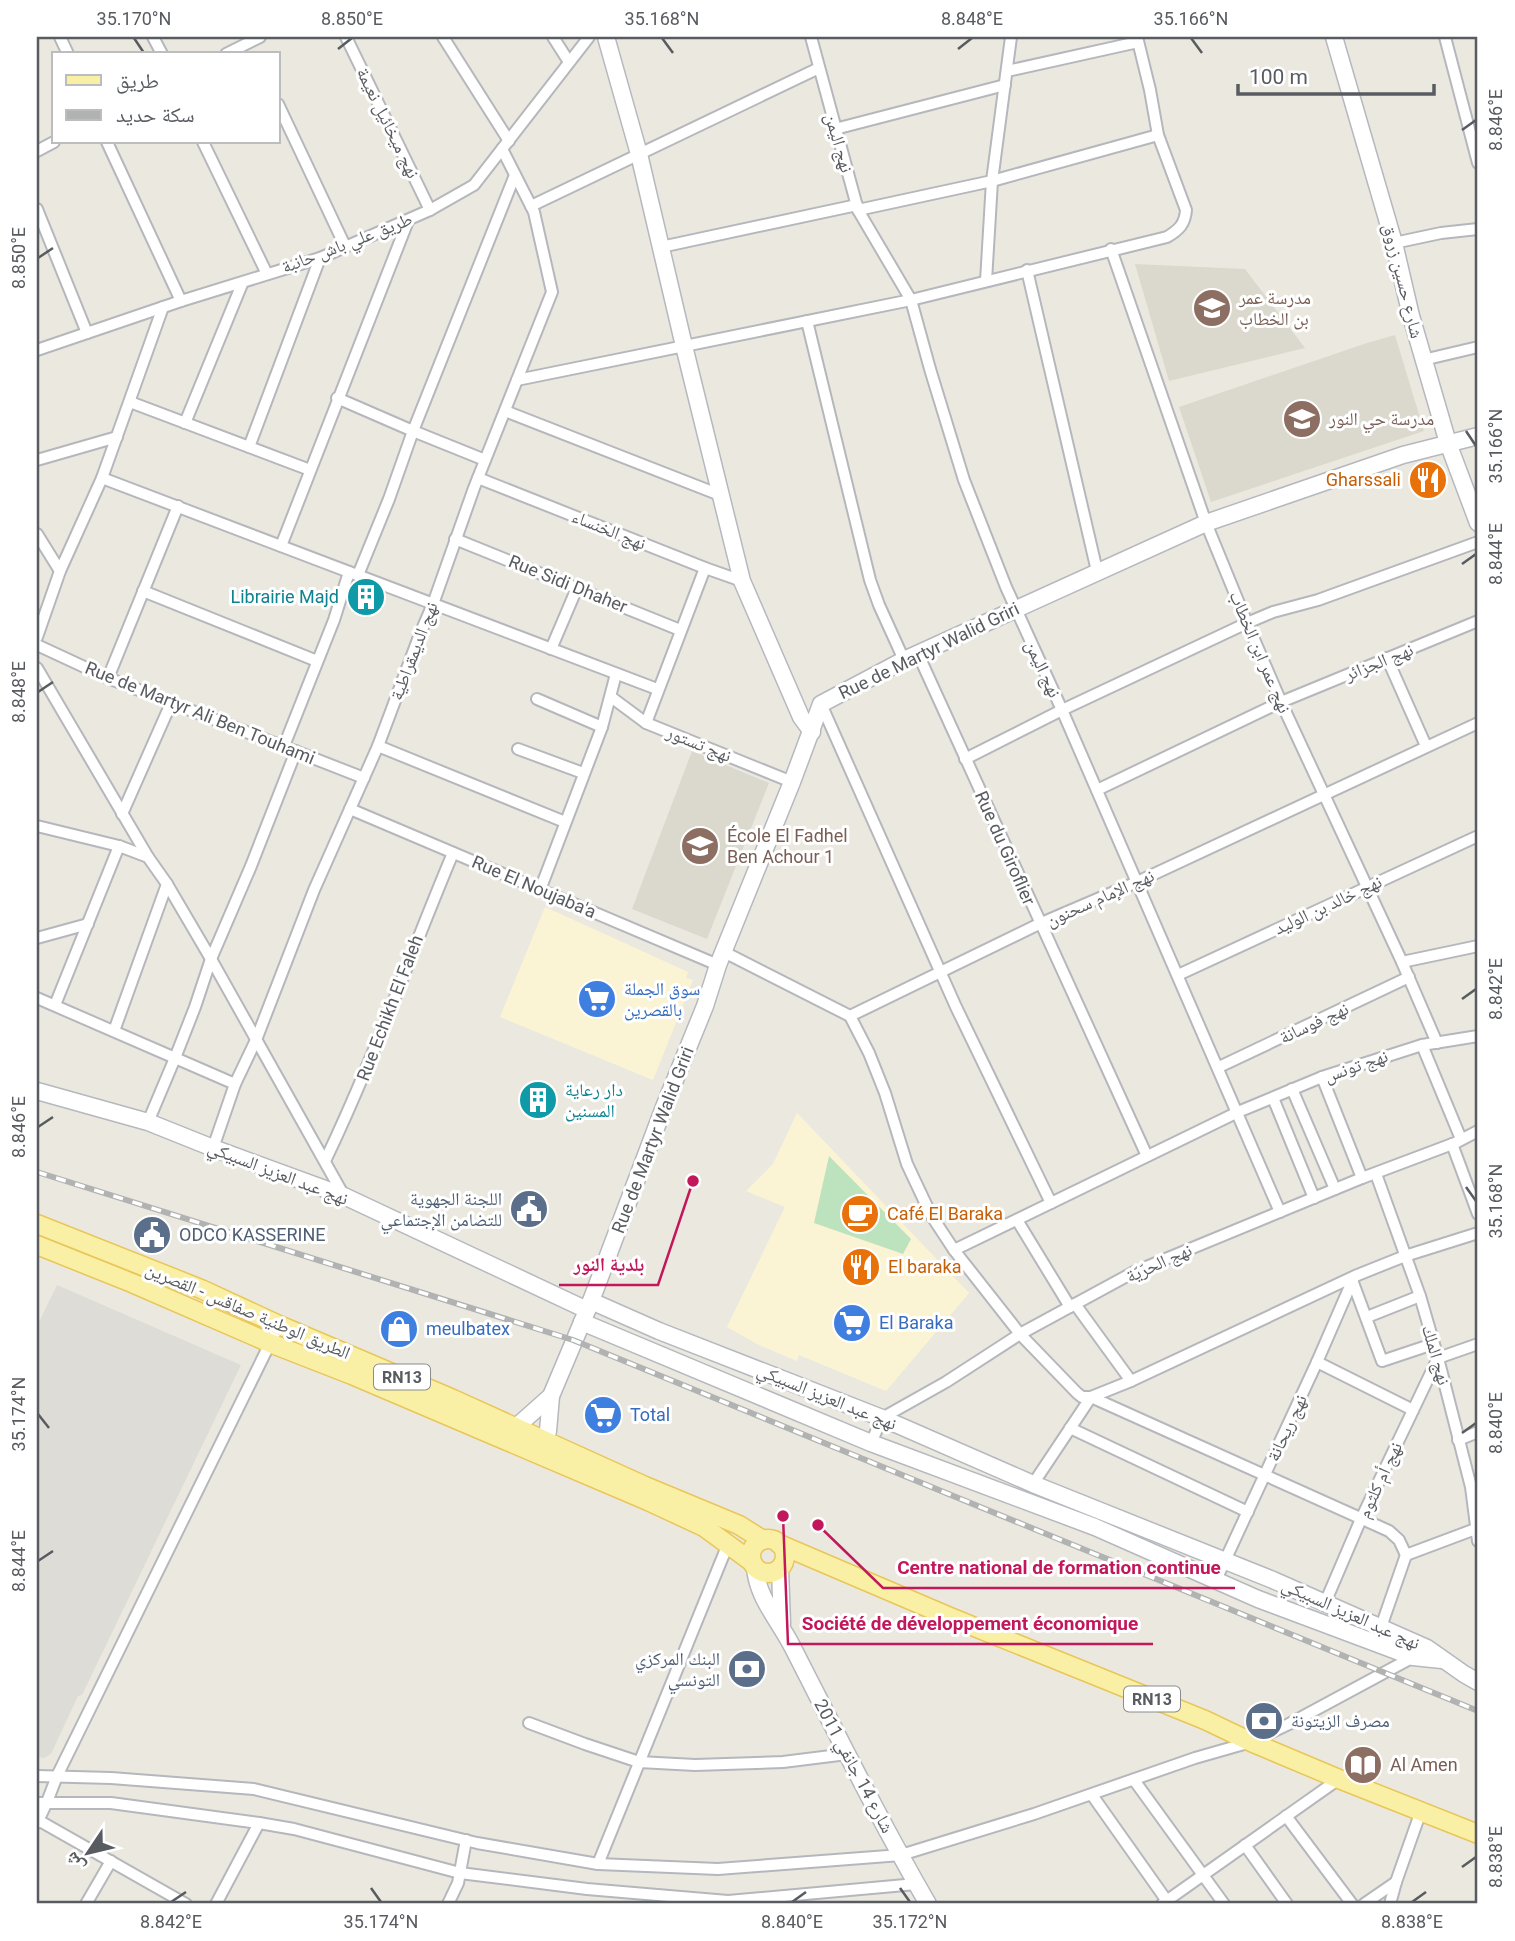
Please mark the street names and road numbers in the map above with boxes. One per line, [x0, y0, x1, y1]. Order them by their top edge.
street label: نهج ميخائيل نعيمة [351, 64, 424, 182]
street label: نهج اليمن [819, 111, 858, 176]
street label: طريق علي باش حانبة [279, 208, 417, 281]
street label: شارع حسين زروق [1378, 221, 1428, 341]
street label: نهج الخنساء [568, 505, 649, 556]
street label: Rue Sidi Dhaher [506, 550, 631, 617]
street label: نهج عمر ابن الخطاب [1223, 588, 1296, 717]
street label: Rue de Martyr Walid Griri [835, 598, 1022, 703]
street label: نهج الديمقراطية [385, 599, 444, 704]
street label: نهج اليمن [1019, 637, 1066, 702]
street label: نهج الجزائر [1341, 638, 1417, 687]
street label: Rue de Martyr Ali Ben Touhami [82, 657, 318, 768]
street label: نهج تستور [662, 721, 735, 768]
street label: Rue du Giroflier [971, 788, 1040, 908]
street label: Rue El Noujaba'a [469, 851, 600, 922]
street label: نهج الإمام سحنون [1043, 864, 1158, 933]
street label: نهج خالد بن الوليد [1271, 870, 1386, 940]
street label: Rue Echikh El Faleh [352, 932, 427, 1084]
street label: نهج فوسانة [1276, 997, 1353, 1049]
street label: Rue de Martyr Walid Griri [607, 1044, 698, 1236]
street label: نهج تونس [1321, 1045, 1391, 1088]
street label: نهج عبد العزيز السبيكي [203, 1136, 351, 1213]
street label: نهج الحرّيّة [1123, 1239, 1196, 1288]
street label: الطريق الوطنية صفاقس - القصرين [142, 1258, 354, 1364]
street label: نهج الملك [1416, 1322, 1455, 1388]
street label: نهج عبد العزيز السبيكي [753, 1359, 900, 1438]
road number: RN13 [374, 1364, 430, 1390]
street label: نهج ريحانة [1262, 1391, 1313, 1465]
street label: نهج أم كلثوم [1353, 1438, 1408, 1522]
street label: نهج عبد العزيز السبيكي [1277, 1574, 1423, 1658]
road number: RN13 [1124, 1686, 1180, 1712]
street label: شارع 14 جانفي 2011 [806, 1695, 899, 1838]

